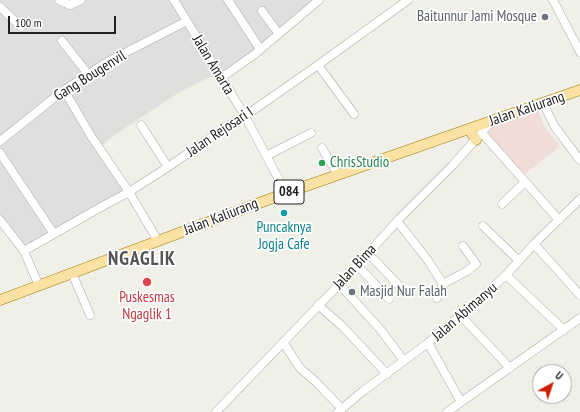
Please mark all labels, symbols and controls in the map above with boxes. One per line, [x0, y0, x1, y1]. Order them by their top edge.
scale bar [10, 8, 118, 34]
place label: Baitunnur Jami Mosque [417, 8, 537, 26]
marker: Baitunnur Jami Mosque [540, 12, 550, 22]
text: 100 m [15, 15, 42, 30]
street label: Jalan Amarta [188, 32, 238, 98]
street label: Gang Bougenvil [51, 47, 129, 105]
street label: Jalan Kaliurang [487, 88, 567, 130]
street label: Jalan Rejosari I [183, 103, 257, 161]
place label: ChrisStudio [330, 154, 389, 172]
marker: ChrisStudio [317, 158, 327, 168]
road number: 084 [274, 180, 304, 204]
street label: Jalan Kaliurang [181, 195, 261, 239]
marker: Puncaknya Jogja Cafe [279, 208, 289, 218]
place label: Puncaknya Jogja Cafe [257, 219, 311, 254]
street label: Jalan Bima [330, 241, 380, 293]
district label: NGAGLIK [108, 249, 176, 271]
marker: Puskesmas Ngaglik 1 [141, 276, 153, 288]
street label: Jalan Abimanyu [429, 279, 501, 345]
place label: Masjid Nur Falah [360, 283, 447, 301]
marker: Masjid Nur Falah [347, 287, 357, 297]
place label: Puskesmas Ngaglik 1 [119, 289, 175, 324]
north arrow [532, 364, 572, 404]
text: U [552, 368, 566, 383]

